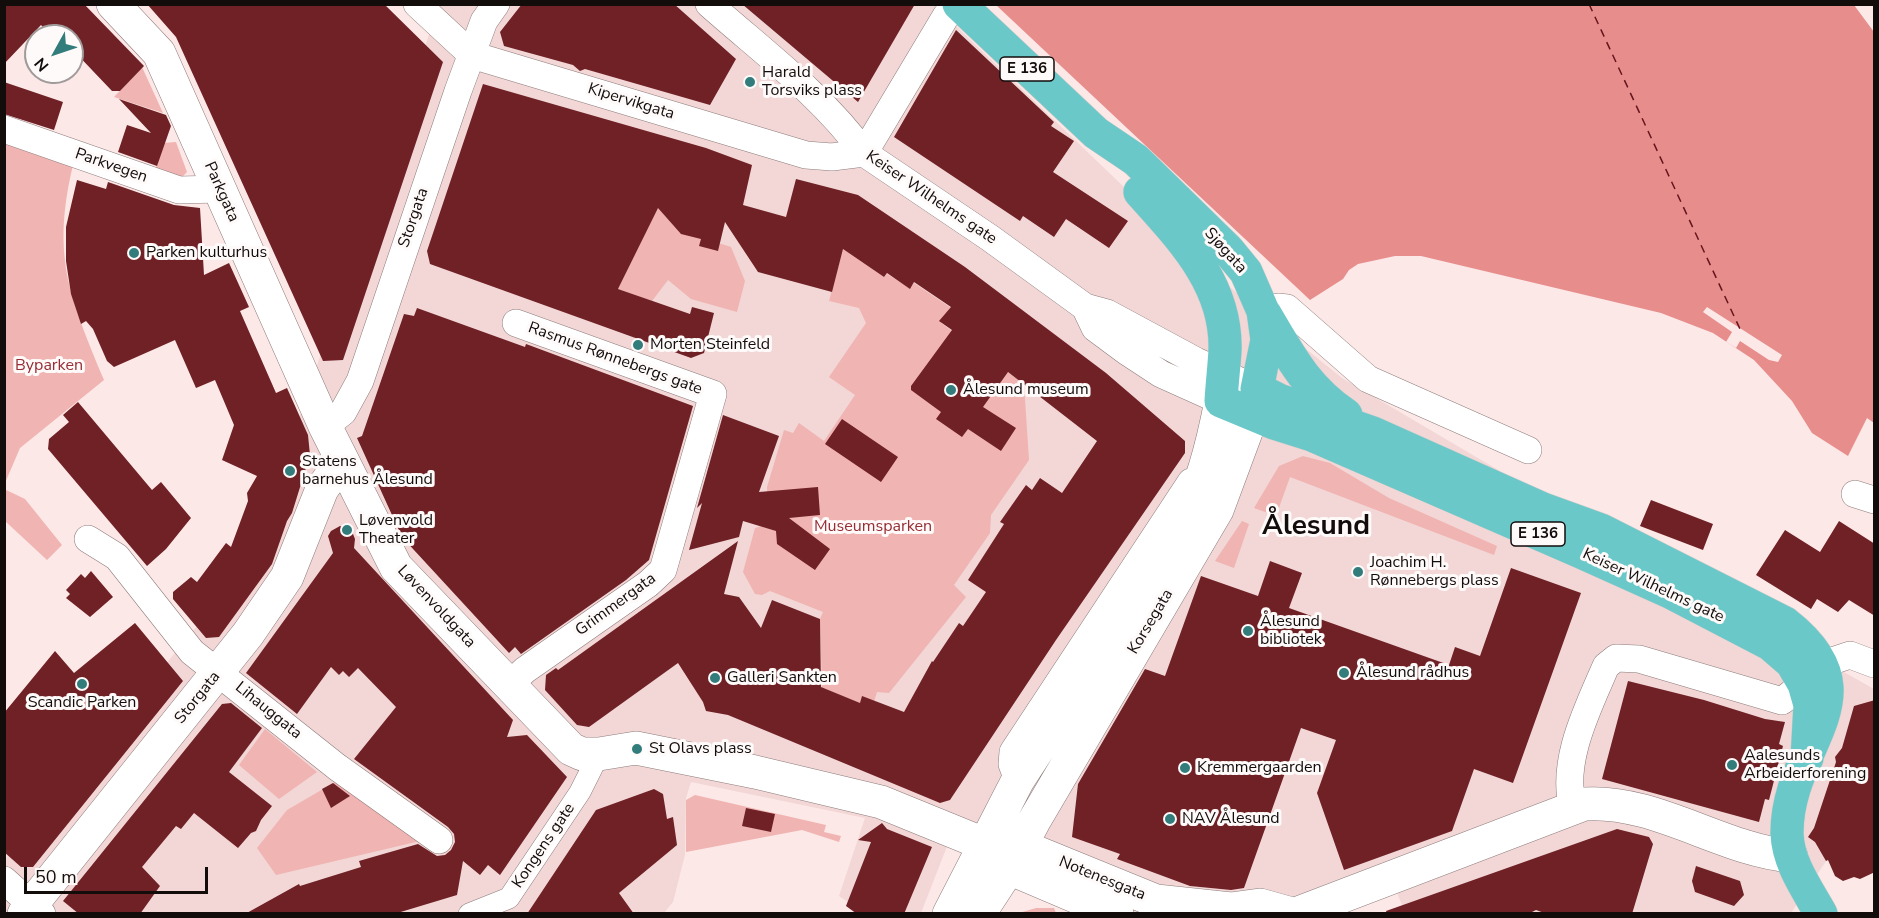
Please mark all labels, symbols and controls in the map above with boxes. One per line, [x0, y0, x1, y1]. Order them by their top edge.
north arrow [24, 24, 84, 84]
text: N [29, 53, 54, 76]
road number: E 136 [1000, 57, 1054, 81]
place label: Harald Torsviks plass [762, 63, 862, 101]
marker: Harald Torsviks plass [743, 75, 757, 89]
street label: Kipervikgata [585, 80, 677, 124]
street label: Parkvegen [72, 145, 150, 187]
street label: Keiser Wilhelms gate [862, 147, 1000, 249]
street label: Parkgata [199, 159, 243, 225]
street label: Storgata [395, 186, 433, 250]
street label: Sjøgata [1200, 224, 1250, 278]
place label: Parken kulturhus [146, 243, 267, 263]
marker: Parken kulturhus [127, 246, 141, 260]
street label: Rasmus Rønnebergs gate [525, 319, 705, 399]
place label: Morten Steinfeld [650, 335, 770, 355]
marker: Morten Steinfeld [631, 338, 645, 352]
park label: Byparken [15, 356, 83, 376]
place label: Ålesund museum [963, 380, 1089, 400]
marker: Ålesund museum [944, 383, 958, 397]
place label: Statens barnehus Ålesund [302, 452, 433, 490]
marker: Statens barnehus Ålesund [283, 464, 297, 478]
district label: Ålesund [1262, 510, 1370, 544]
place label: Løvenvold Theater [359, 511, 433, 549]
park label: Museumsparken [814, 517, 932, 537]
road number: E 136 [1511, 522, 1565, 546]
marker: Løvenvold Theater [340, 523, 354, 537]
street label: Keiser Wilhelms gate [1579, 545, 1727, 627]
place label: Joachim H. Rønnebergs plass [1370, 553, 1499, 591]
street label: Løvenvoldgata [393, 562, 479, 652]
marker: Joachim H. Rønnebergs plass [1351, 565, 1365, 579]
street label: Grimmergata [572, 569, 660, 641]
street label: Korsegata [1124, 586, 1178, 658]
place label: Ålesund bibliotek [1260, 612, 1322, 650]
marker: Ålesund bibliotek [1241, 624, 1255, 638]
place label: Ålesund rådhus [1356, 663, 1469, 683]
marker: Ålesund rådhus [1337, 666, 1351, 680]
street label: Storgata [171, 668, 225, 728]
place label: Galleri Sankten [727, 668, 837, 688]
marker: Galleri Sankten [708, 671, 722, 685]
marker: Scandic Parken [75, 677, 89, 691]
street label: Lihauggata [231, 678, 305, 744]
place label: Scandic Parken [28, 693, 136, 713]
place label: St Olavs plass [649, 739, 752, 759]
marker: St Olavs plass [630, 742, 644, 756]
place label: Aalesunds Arbeiderforening [1744, 746, 1866, 784]
place label: Kremmergaarden [1197, 758, 1322, 778]
marker: Aalesunds Arbeiderforening [1725, 758, 1739, 772]
marker: Kremmergaarden [1178, 761, 1192, 775]
street label: Kongens gate [509, 800, 579, 892]
place label: NAV Ålesund [1182, 809, 1280, 829]
marker: NAV Ålesund [1163, 812, 1177, 826]
street label: Notenesgata [1056, 853, 1148, 905]
scale bar [27, 855, 212, 893]
text: 50 m [35, 865, 77, 889]

